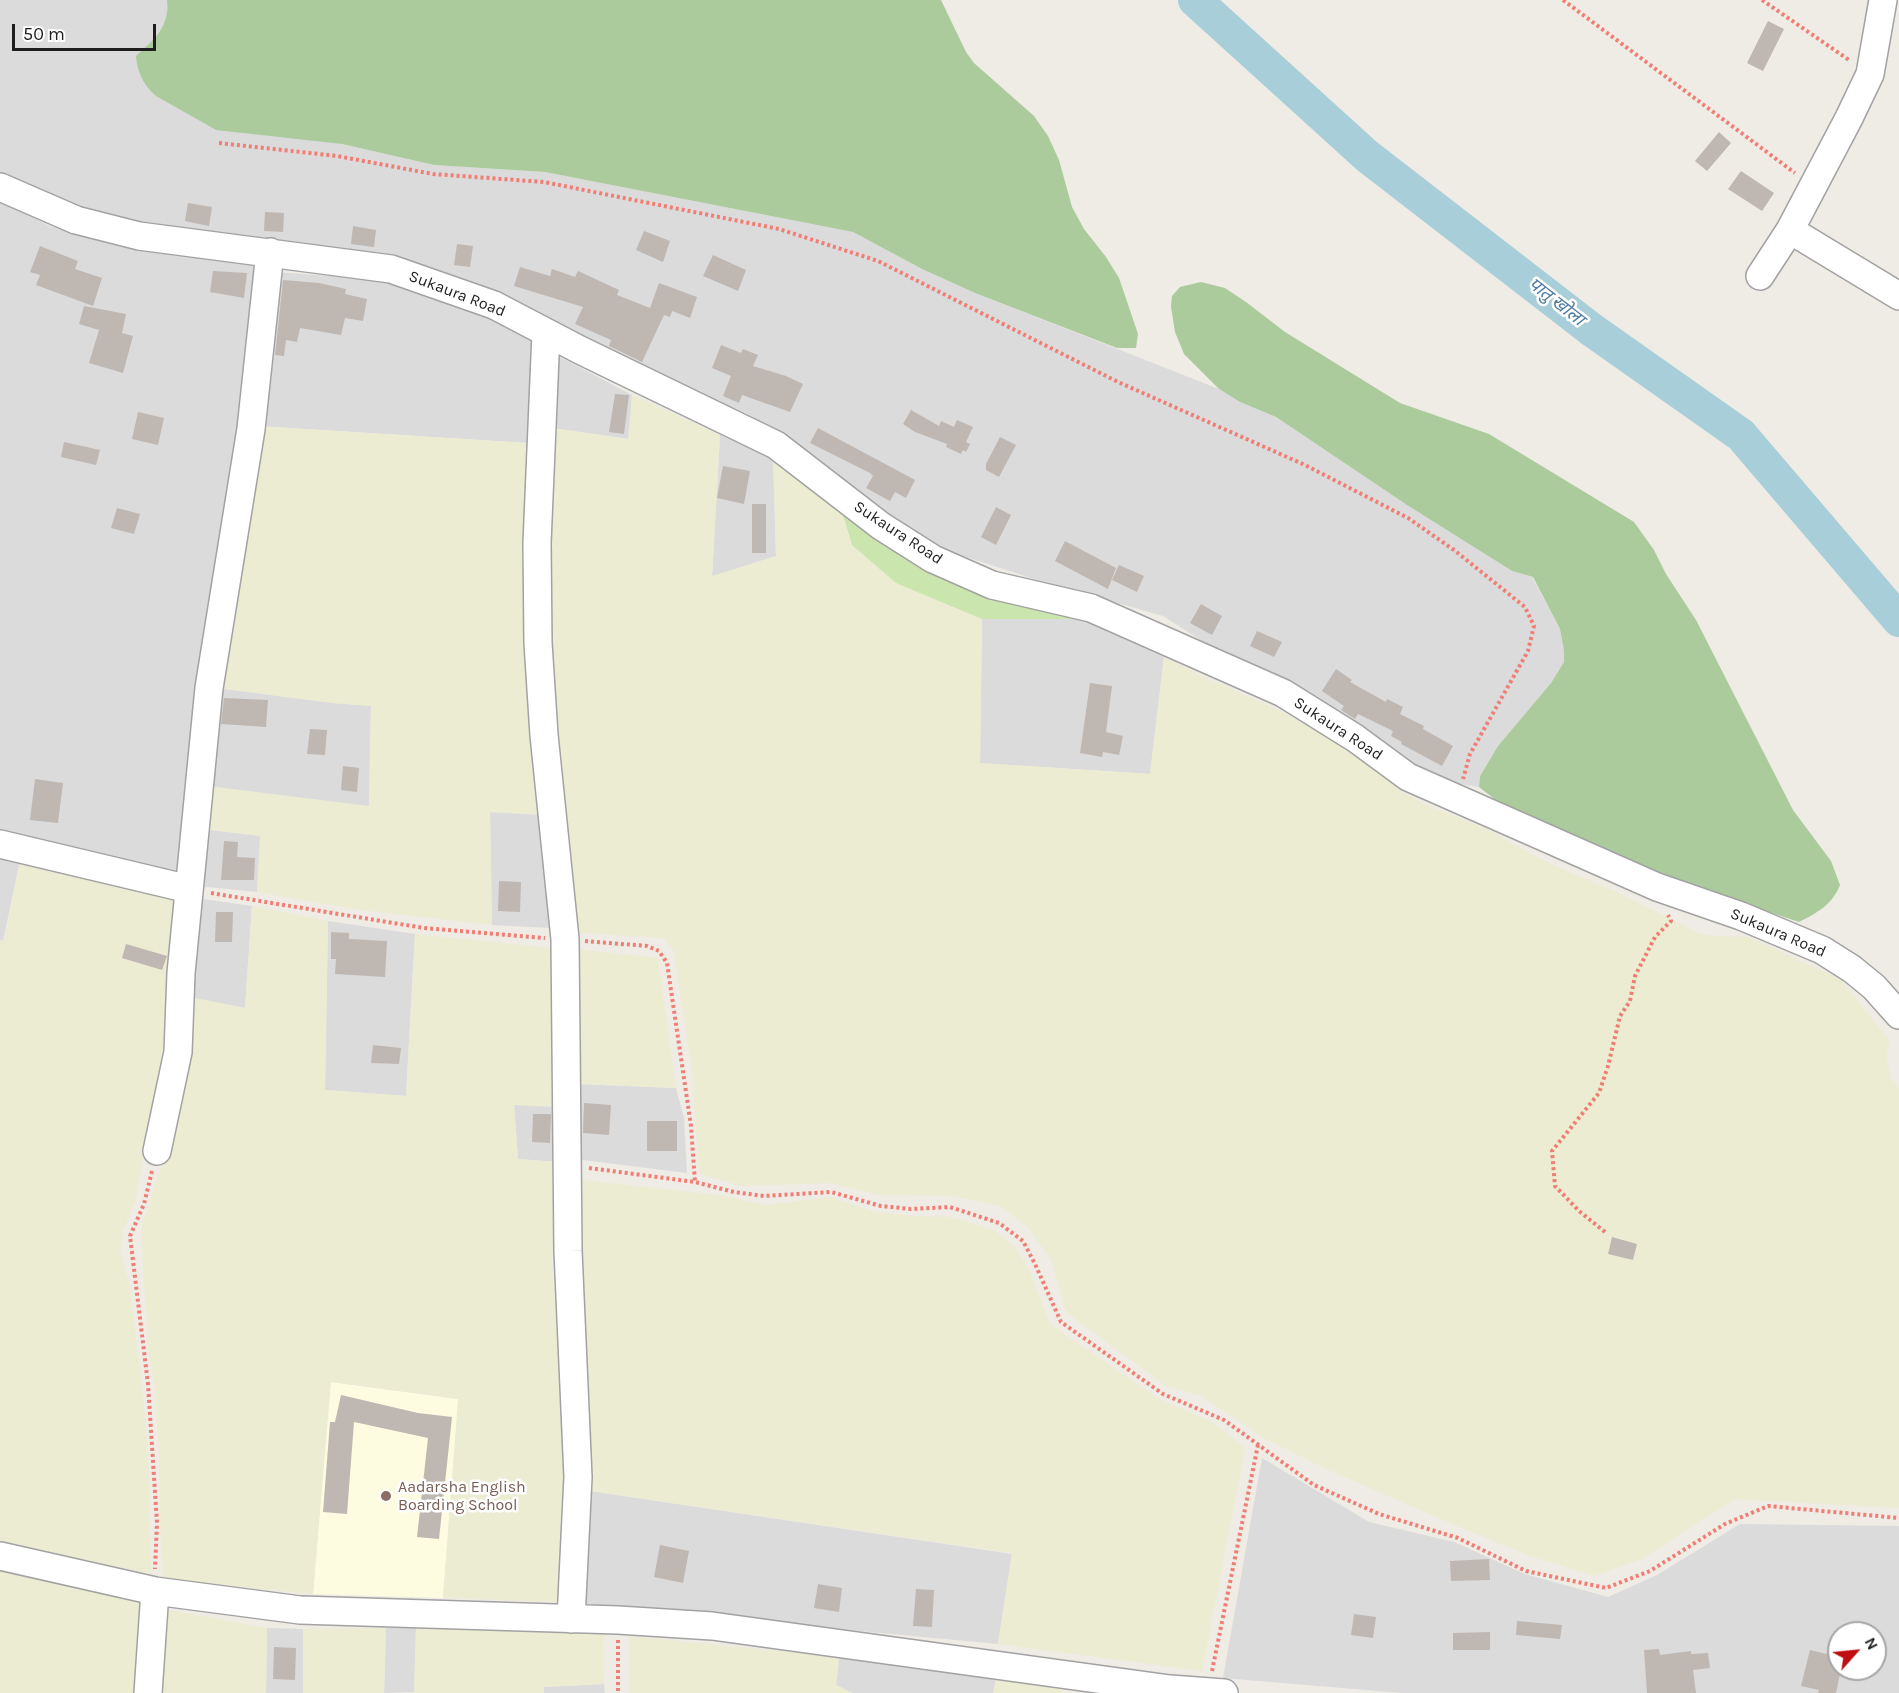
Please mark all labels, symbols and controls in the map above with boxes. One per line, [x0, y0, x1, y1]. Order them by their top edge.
scale bar [15, 12, 159, 50]
text: 50 m [23, 23, 65, 45]
street label: Sukaura Road [406, 267, 508, 321]
water label: पातु खोला [1524, 273, 1588, 331]
street label: Sukaura Road [850, 497, 946, 569]
street label: Sukaura Road [1290, 693, 1386, 765]
street label: Sukaura Road [1727, 904, 1829, 962]
place label: Aadarsha English Boarding School [398, 1477, 526, 1515]
marker: Aadarsha English Boarding School [379, 1489, 393, 1503]
north arrow [1827, 1621, 1887, 1681]
text: N [1861, 1634, 1883, 1653]

